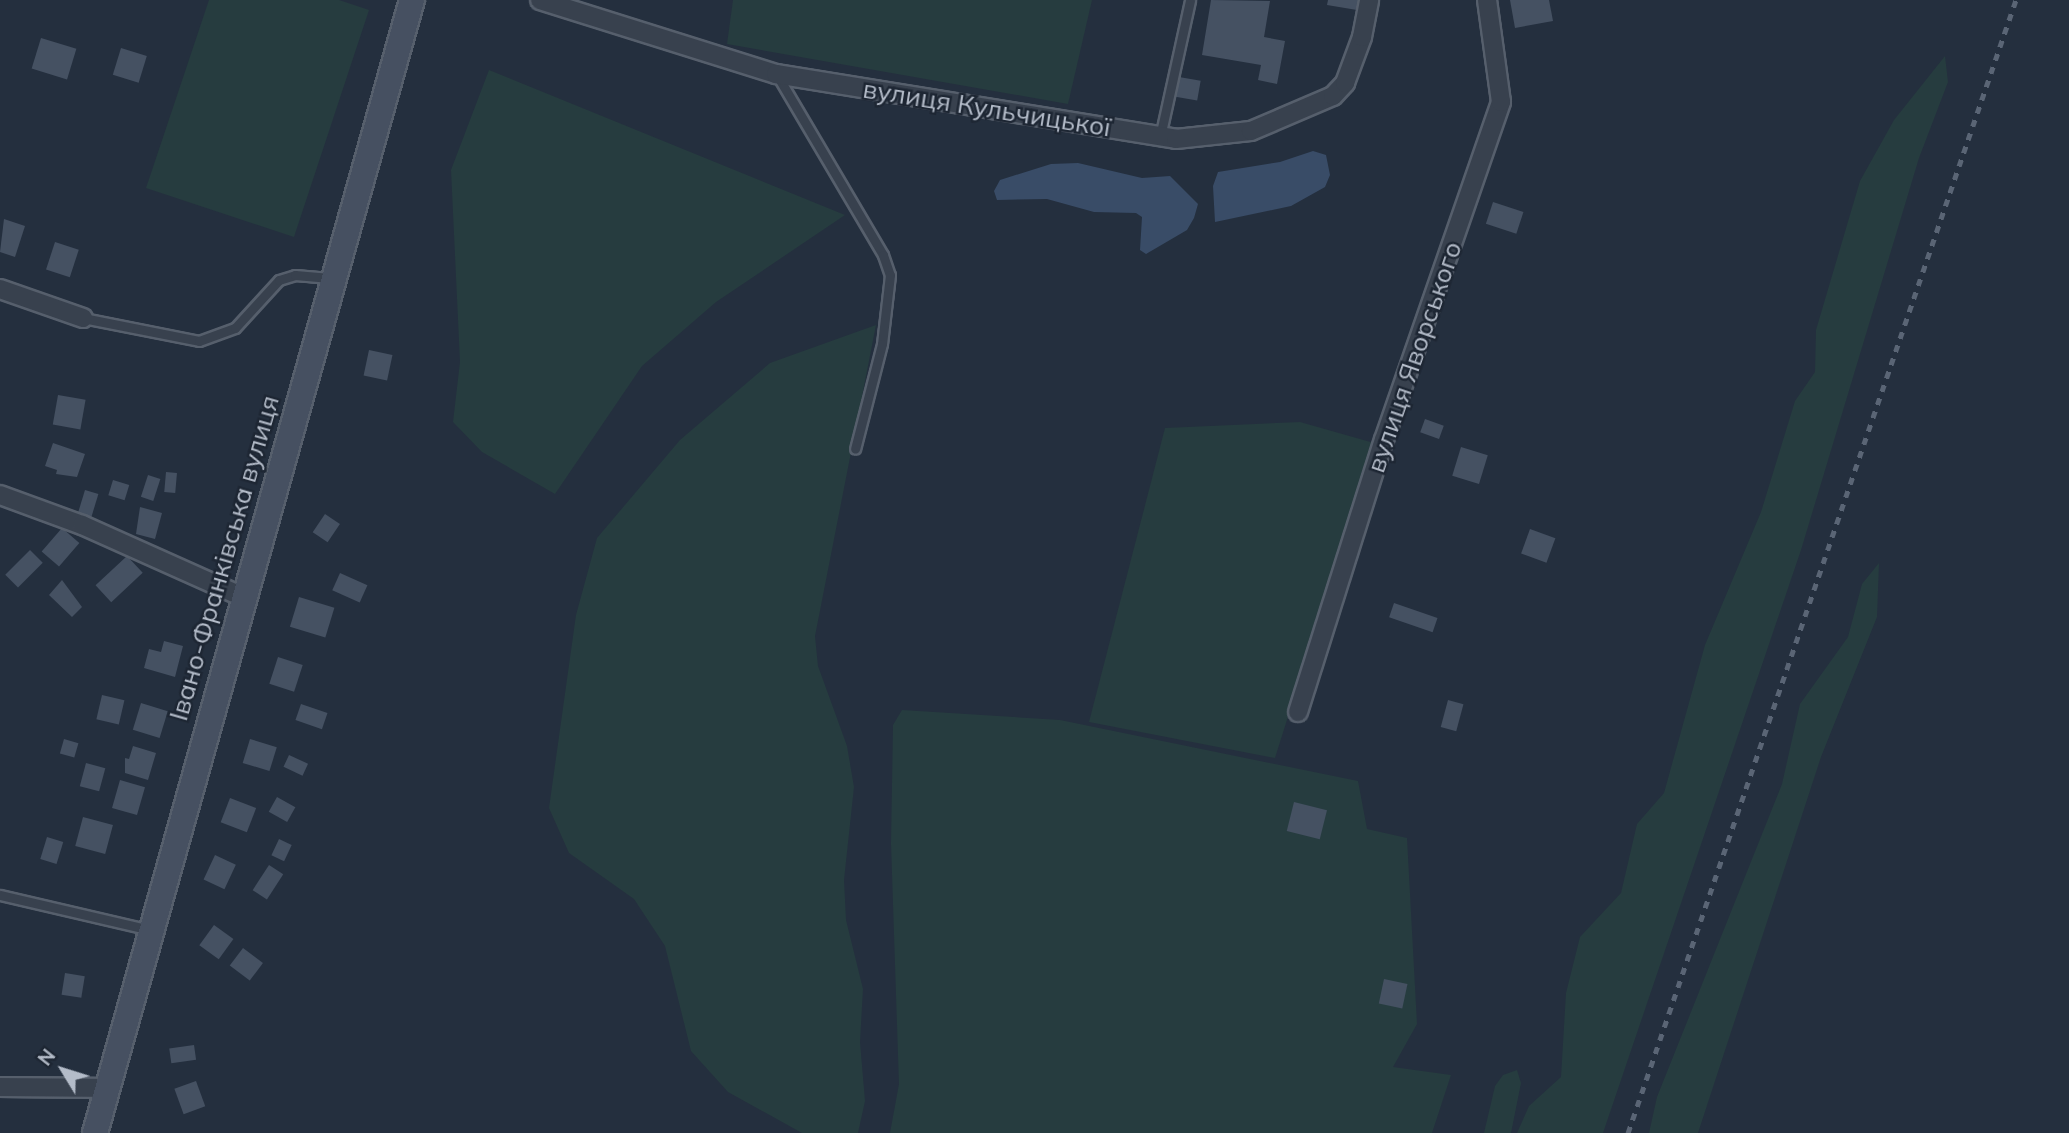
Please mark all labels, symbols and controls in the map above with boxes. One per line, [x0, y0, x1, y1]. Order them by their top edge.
street label: вулиця Кульчицької [861, 73, 1113, 143]
street label: вулиця Яворського [1360, 238, 1468, 476]
street label: Івано-Франківська вулиця [163, 392, 285, 724]
north arrow [28, 1035, 98, 1105]
text: N [33, 1044, 60, 1070]

